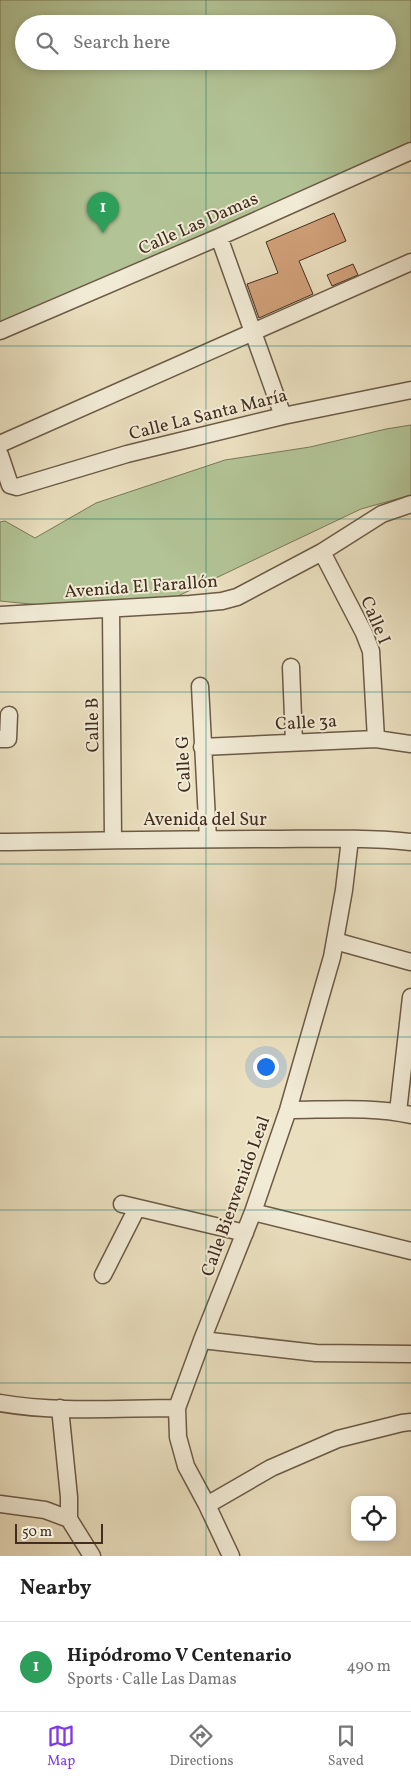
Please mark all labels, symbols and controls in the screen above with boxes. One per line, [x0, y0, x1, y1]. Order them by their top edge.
search box [15, 15, 396, 70]
icon: search [33, 29, 61, 57]
text: Search here [73, 30, 170, 56]
street label: Calle Las Damas [135, 187, 262, 262]
pin: 1 [87, 192, 119, 233]
street label: Calle La Santa María [127, 384, 290, 447]
street label: Avenida El Farallón [63, 570, 219, 605]
street label: Calle I [353, 593, 396, 648]
street label: Calle B [81, 697, 106, 753]
street label: Calle 3a [275, 709, 338, 738]
street label: Calle G [171, 735, 198, 793]
street label: Avenida del Sur [143, 808, 267, 833]
your location [253, 1054, 279, 1080]
street label: Calle Bienvenido Leal [196, 1113, 277, 1280]
map controls [351, 1496, 396, 1541]
button: locate [351, 1496, 396, 1541]
scale bar [15, 1521, 102, 1544]
text: 50 m [22, 1523, 52, 1542]
text: Nearby [20, 1574, 91, 1603]
text: Hipódromo V Centenario [67, 1643, 292, 1669]
text: 1 [33, 1656, 39, 1678]
text: 490 m [346, 1656, 391, 1678]
text: Sports · Calle Las Damas [67, 1669, 237, 1691]
tab: Map [47, 1722, 75, 1771]
tab: Directions [169, 1722, 234, 1771]
tab: Saved [328, 1722, 364, 1771]

